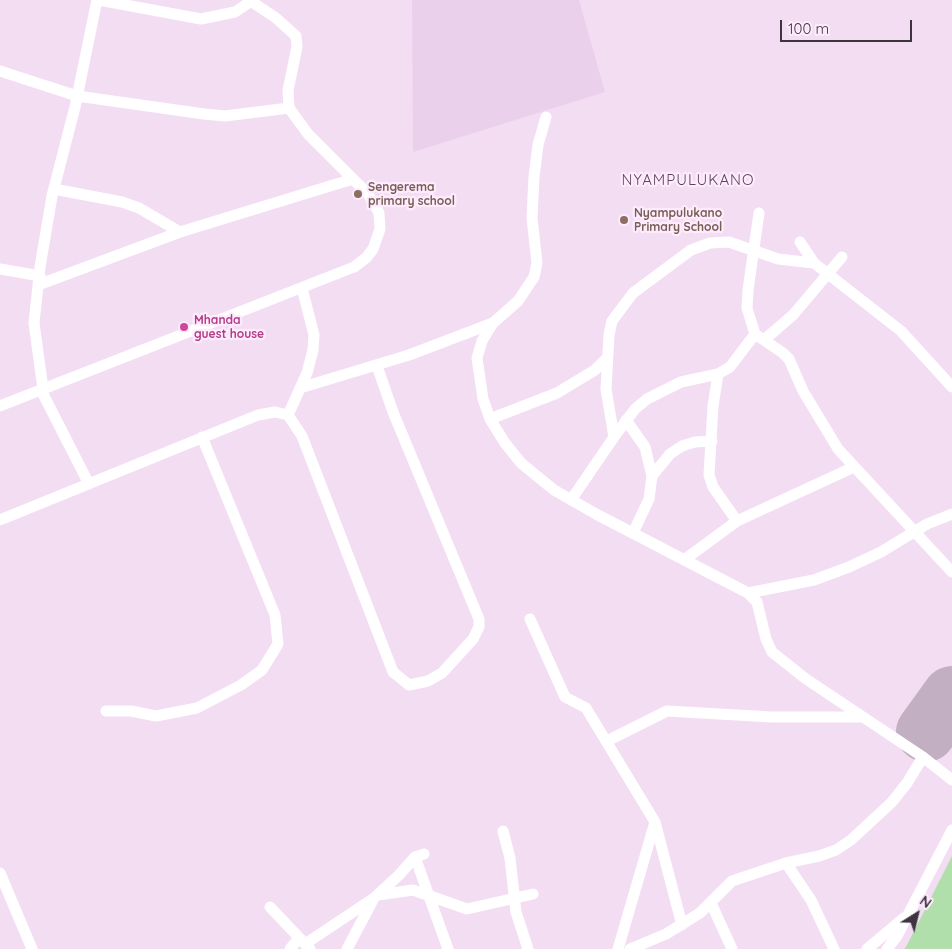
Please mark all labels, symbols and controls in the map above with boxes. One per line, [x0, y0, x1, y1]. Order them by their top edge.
scale bar [782, 10, 914, 42]
text: 100 m [788, 19, 829, 38]
district label: NYAMPULUKANO [620, 171, 756, 189]
place label: Sengerema primary school [368, 180, 455, 208]
marker: Sengerema primary school [352, 188, 364, 200]
place label: Nyampulukano Primary School [634, 206, 722, 234]
marker: Nyampulukano Primary School [618, 214, 630, 226]
place label: Mhanda guest house [194, 313, 264, 341]
marker: Mhanda guest house [178, 321, 190, 333]
north arrow [892, 889, 942, 939]
text: N [916, 892, 935, 912]

